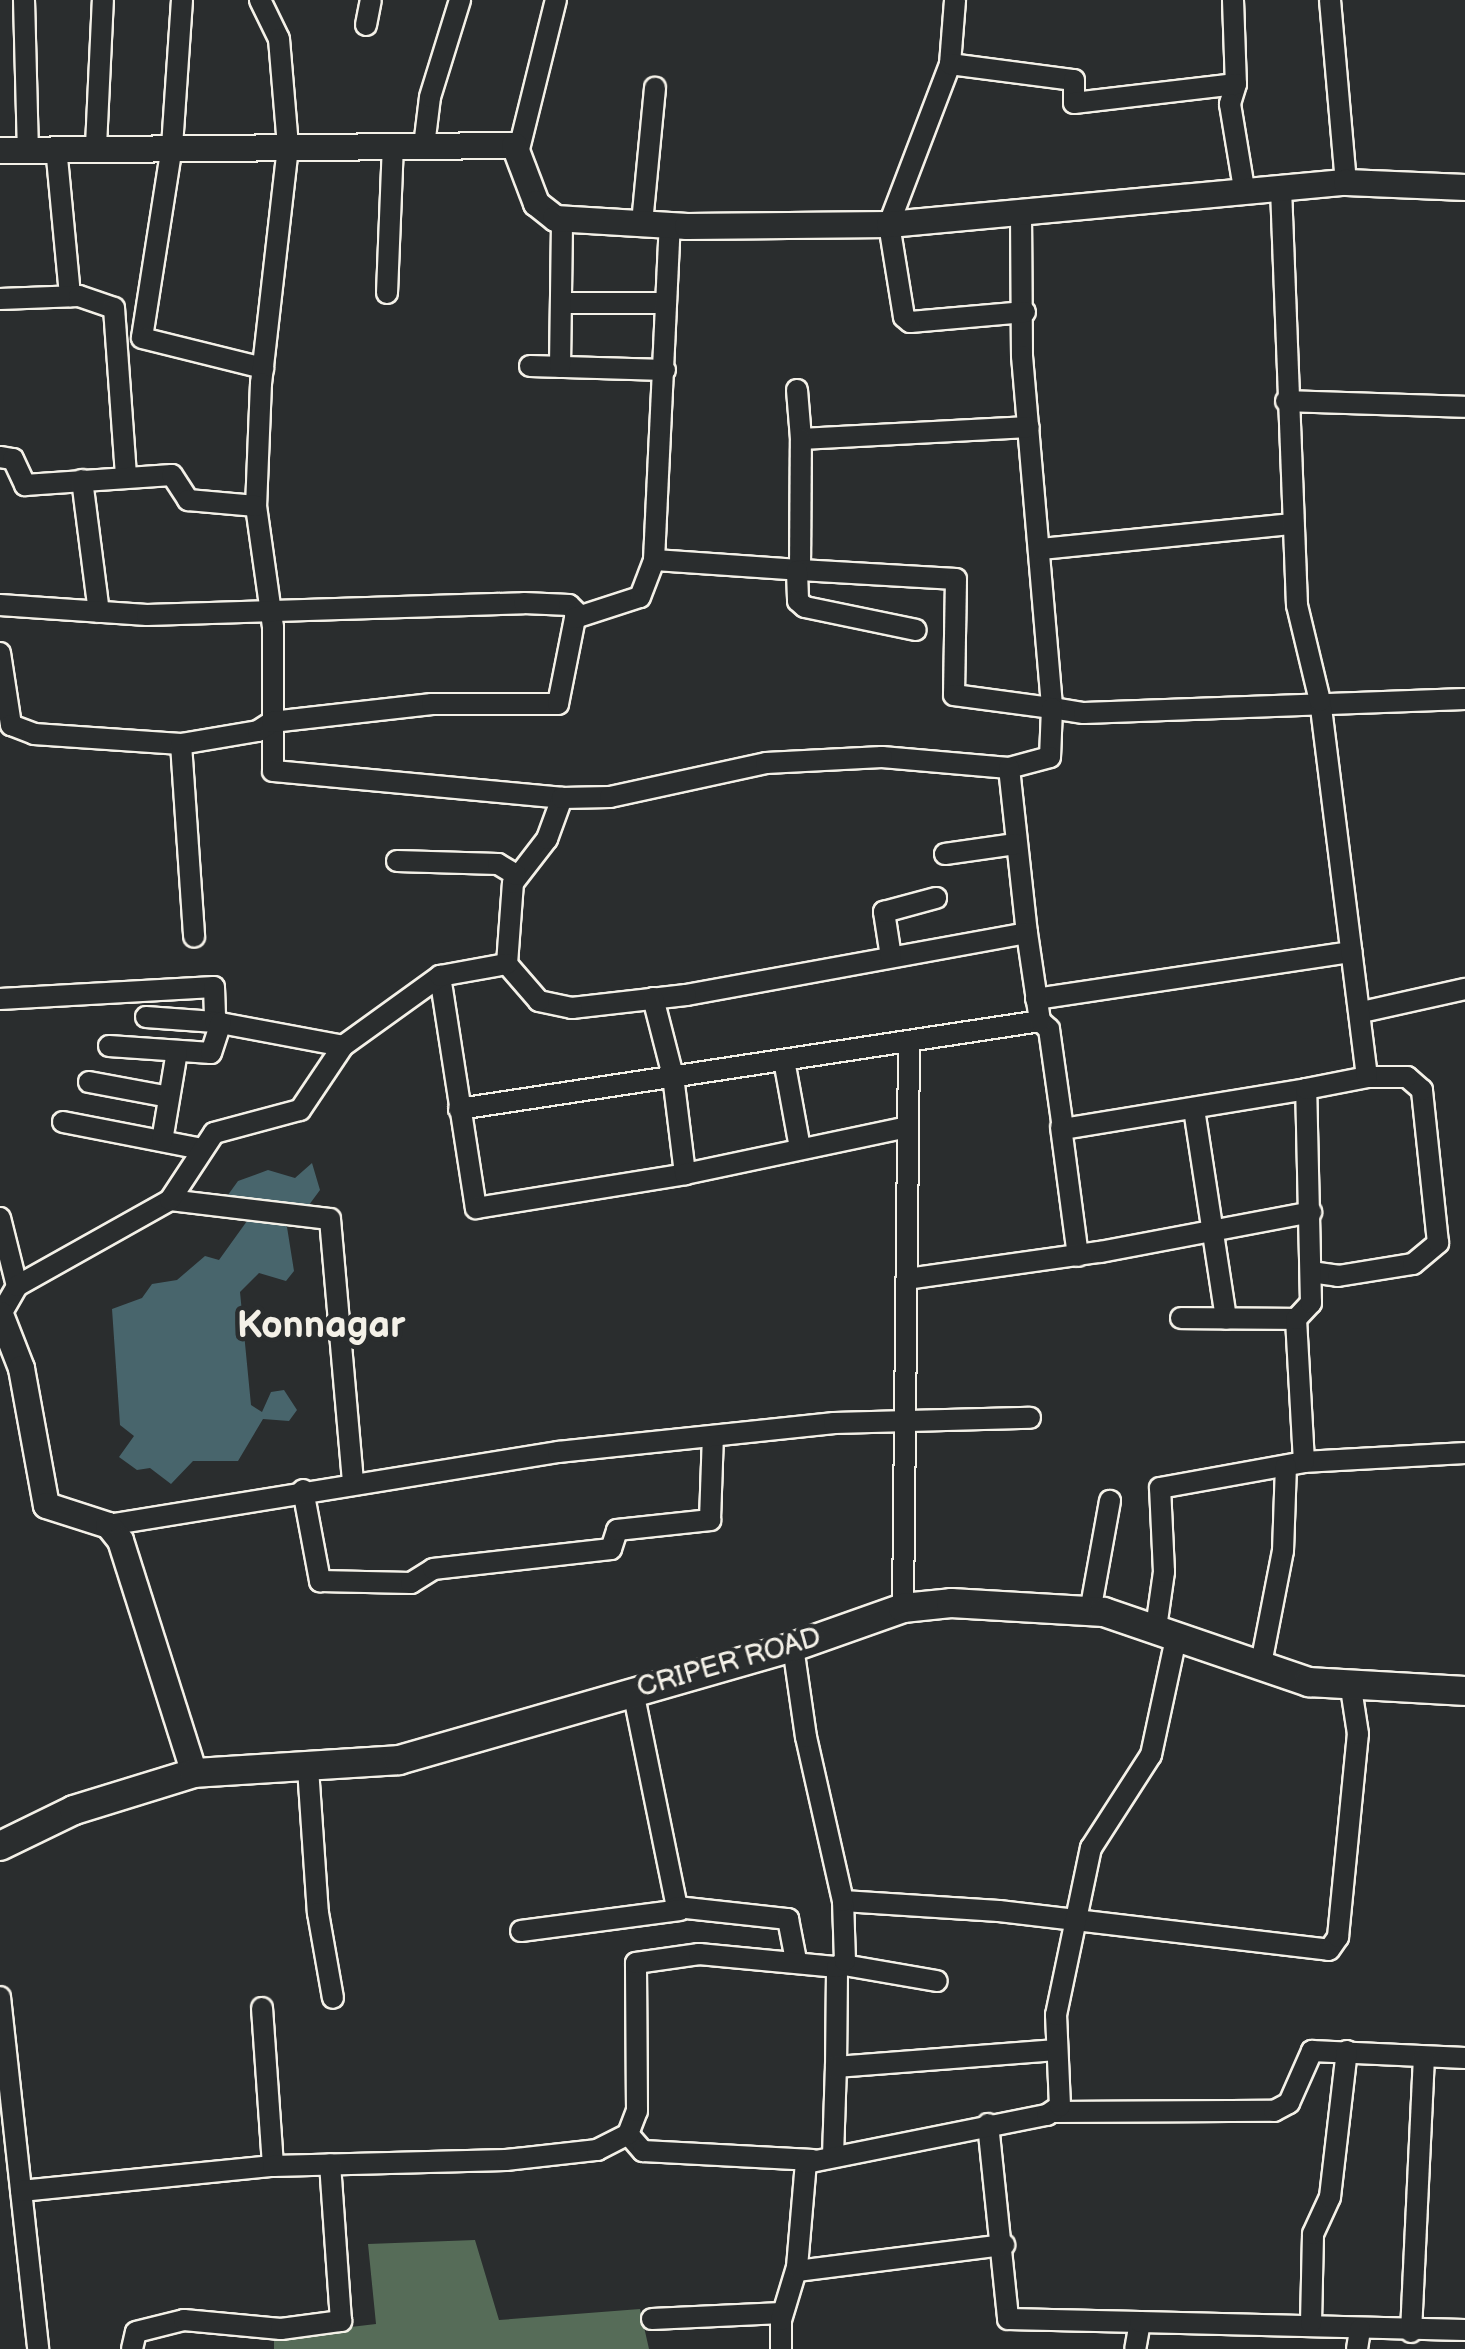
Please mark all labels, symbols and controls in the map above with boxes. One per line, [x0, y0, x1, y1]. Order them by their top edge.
district label: Konnagar [237, 1303, 405, 1349]
street label: CRIPER ROAD [633, 1621, 825, 1705]

